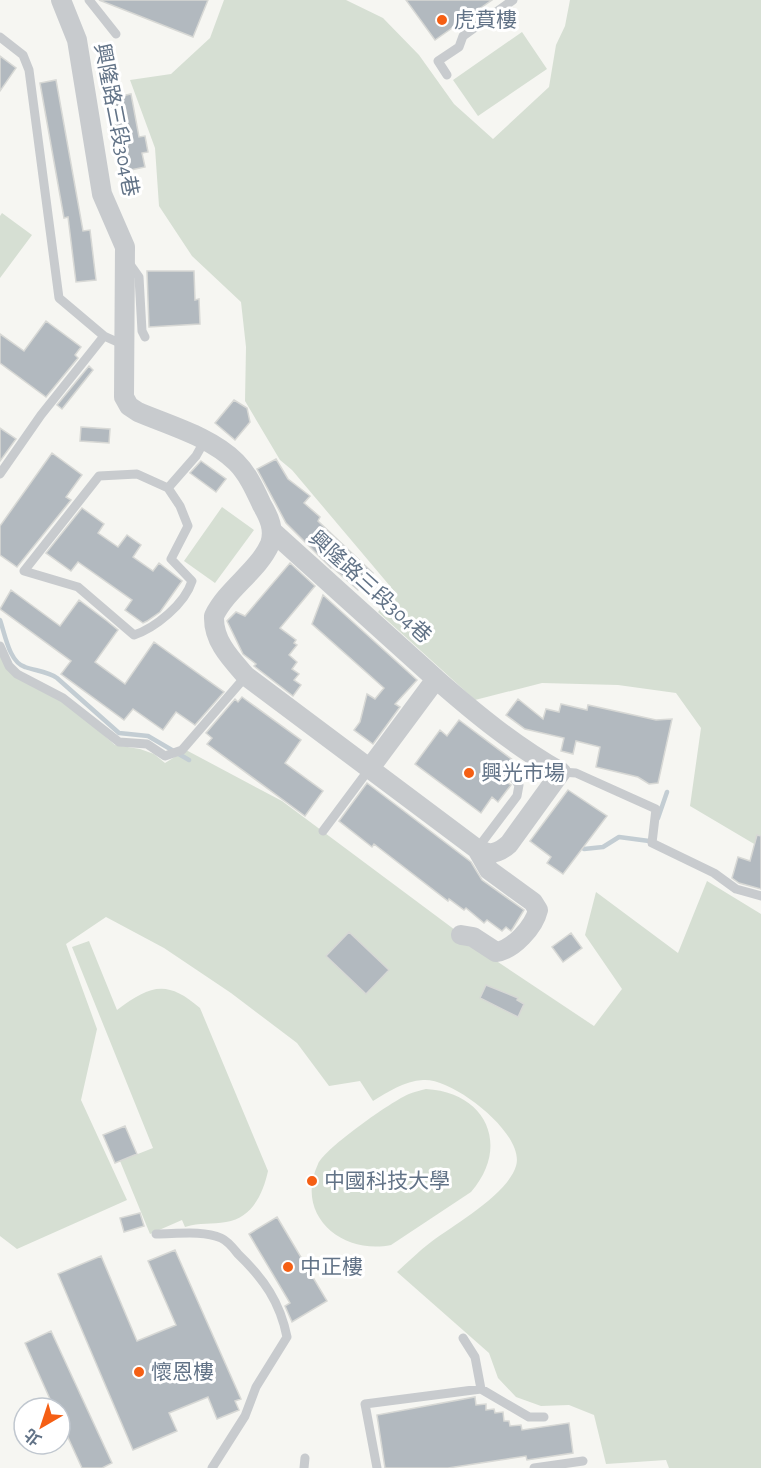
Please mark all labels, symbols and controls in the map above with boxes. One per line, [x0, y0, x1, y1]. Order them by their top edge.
place label: 虎賁樓 [454, 9, 517, 31]
marker: 虎賁樓 [435, 13, 449, 27]
street label: 興隆路三段304巷 [91, 41, 142, 198]
street label: 興隆路三段304巷 [305, 526, 436, 647]
place label: 興光市場 [481, 762, 565, 784]
marker: 興光市場 [462, 766, 476, 780]
place label: 中國科技大學 [324, 1170, 450, 1192]
marker: 中國科技大學 [305, 1174, 319, 1188]
place label: 中正樓 [300, 1256, 363, 1278]
marker: 中正樓 [281, 1260, 295, 1274]
place label: 懷恩樓 [151, 1361, 214, 1383]
marker: 懷恩樓 [132, 1365, 146, 1379]
north arrow [12, 1396, 72, 1456]
text: 北 [21, 1426, 44, 1449]

